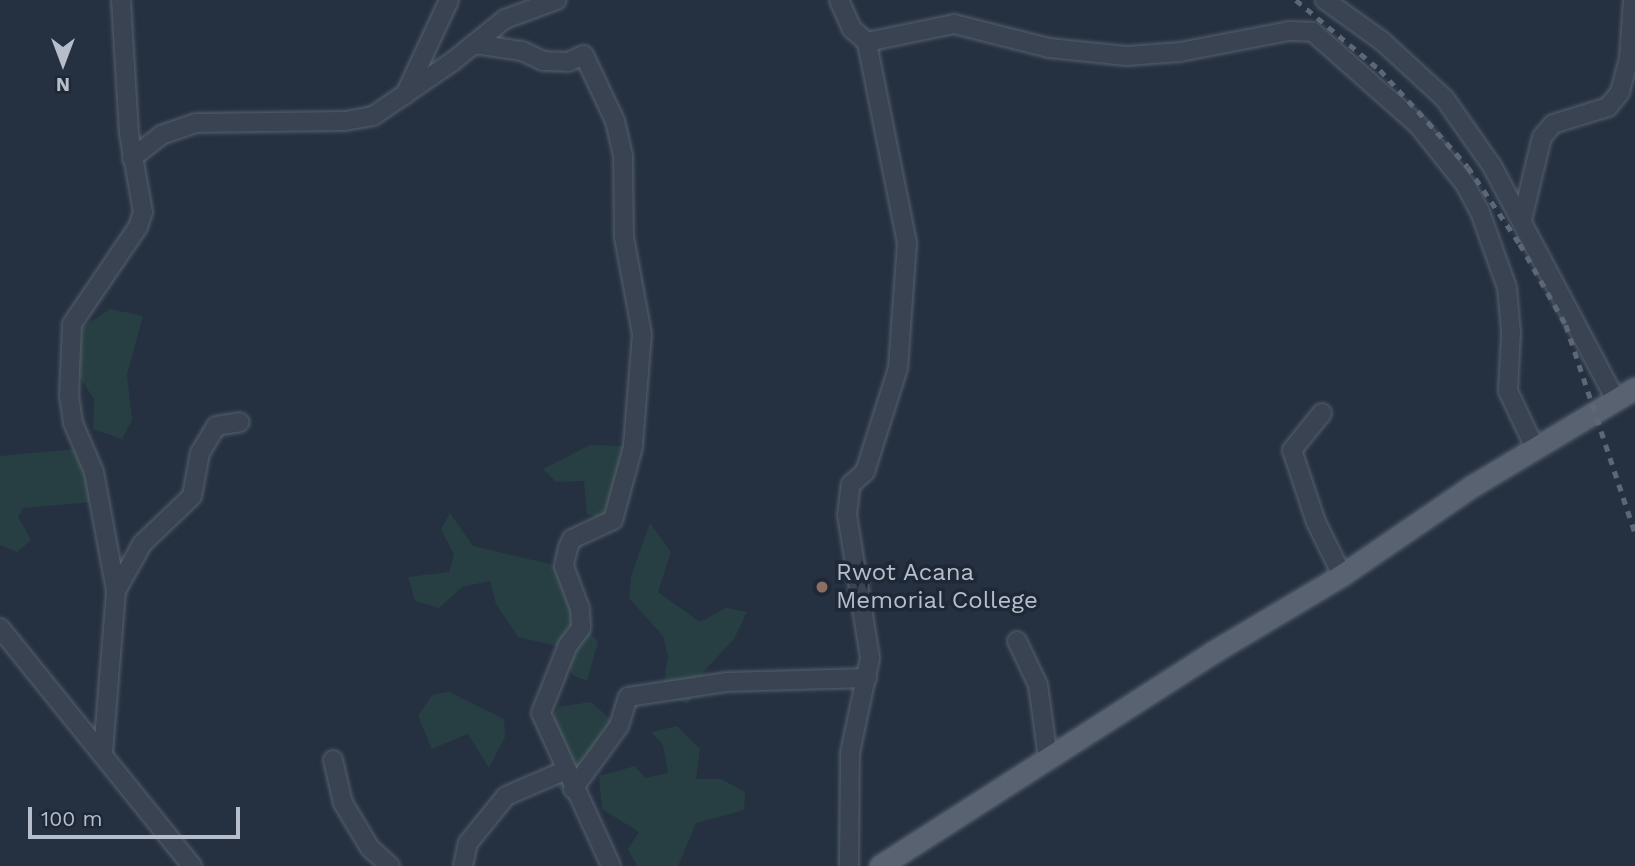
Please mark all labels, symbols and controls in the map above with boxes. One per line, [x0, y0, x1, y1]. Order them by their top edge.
north arrow [28, 28, 98, 98]
text: N [56, 73, 70, 96]
place label: Rwot Acana Memorial College [836, 559, 1039, 615]
marker: Rwot Acana Memorial College [814, 579, 830, 595]
scale bar [32, 792, 243, 836]
text: 100 m [41, 806, 103, 831]

